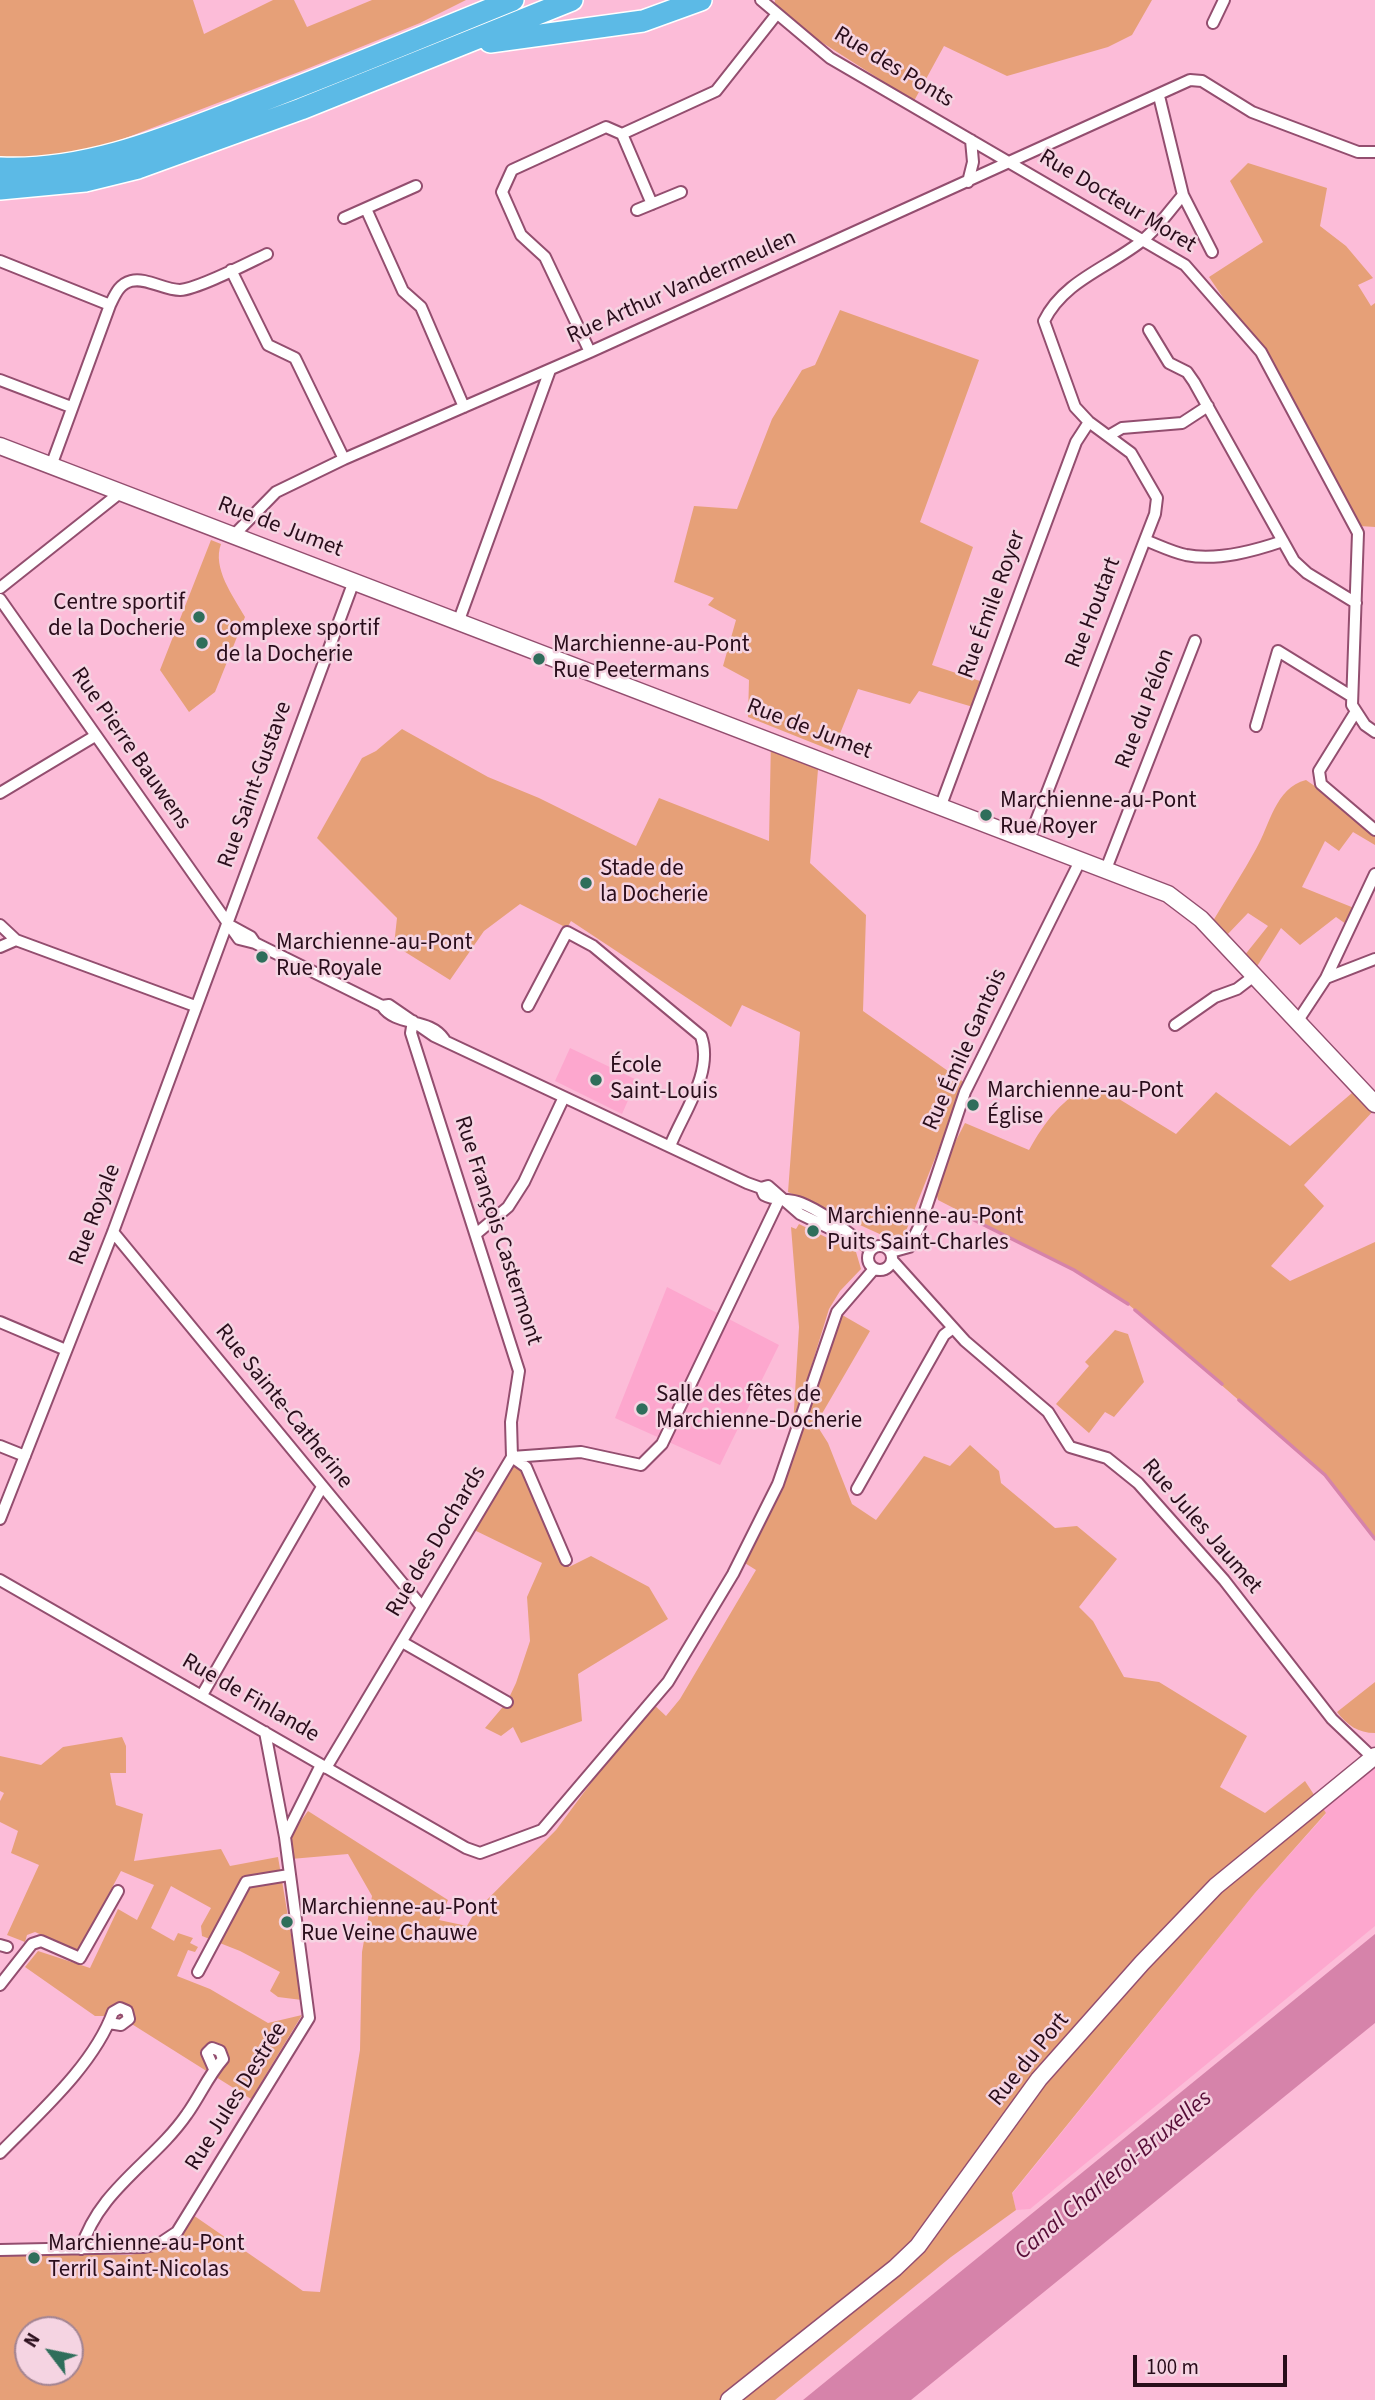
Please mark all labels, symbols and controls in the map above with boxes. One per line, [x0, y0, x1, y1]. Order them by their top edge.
street label: Rue des Ponts [828, 21, 958, 115]
street label: Rue Docteur Moret [1033, 144, 1201, 260]
street label: Rue Arthur Vandermeulen [563, 225, 801, 351]
street label: Rue de Jumet [213, 491, 347, 565]
street label: Rue Émile Royer [953, 527, 1033, 683]
street label: Rue Houtart [1060, 554, 1128, 672]
place label: Centre sportif de la Docherie [48, 590, 185, 644]
marker: Centre sportif de la Docherie [191, 609, 207, 625]
place label: Complexe sportif de la Docherie [216, 616, 379, 670]
place label: Marchienne-au-Pont Rue Peetermans [553, 632, 750, 686]
marker: Complexe sportif de la Docherie [194, 635, 210, 651]
street label: Rue du Pélon [1110, 645, 1182, 773]
marker: Marchienne-au-Pont Rue Peetermans [531, 651, 547, 667]
street label: Rue Pierre Bauwens [64, 663, 196, 835]
street label: Rue de Jumet [742, 693, 876, 767]
street label: Rue Saint-Gustave [213, 698, 299, 872]
place label: Marchienne-au-Pont Rue Royer [1000, 788, 1197, 842]
marker: Marchienne-au-Pont Rue Royer [978, 807, 994, 823]
place label: Stade de la Docherie [600, 856, 708, 910]
marker: Stade de la Docherie [578, 875, 594, 891]
place label: Marchienne-au-Pont Rue Royale [276, 930, 473, 984]
marker: Marchienne-au-Pont Rue Royale [254, 949, 270, 965]
street label: Rue Émile Gantois [918, 965, 1014, 1135]
place label: École Saint-Louis [610, 1053, 718, 1107]
marker: École Saint-Louis [588, 1072, 604, 1088]
place label: Marchienne-au-Pont Église [987, 1078, 1184, 1132]
marker: Marchienne-au-Pont Église [965, 1097, 981, 1113]
street label: Rue François Castermont [447, 1113, 547, 1349]
street label: Rue Royale [64, 1161, 128, 1269]
place label: Marchienne-au-Pont Puits Saint-Charles [827, 1204, 1024, 1258]
marker: Marchienne-au-Pont Puits Saint-Charles [805, 1223, 821, 1239]
street label: Rue Sainte-Catherine [208, 1319, 358, 1495]
place label: Salle des fêtes de Marchienne-Docherie [656, 1382, 862, 1436]
marker: Salle des fêtes de Marchienne-Docherie [634, 1401, 650, 1417]
street label: Rue Jules Jaumet [1135, 1454, 1267, 1600]
street label: Rue des Dochards [381, 1461, 493, 1623]
street label: Rue de Finlande [176, 1649, 324, 1749]
place label: Marchienne-au-Pont Rue Veine Chauwe [301, 1895, 498, 1949]
marker: Marchienne-au-Pont Rue Veine Chauwe [279, 1914, 295, 1930]
street label: Rue du Port [984, 2008, 1076, 2112]
street label: Rue Jules Destrée [180, 2018, 294, 2176]
water label: Canal Charleroi-Bruxelles [1010, 2085, 1218, 2267]
place label: Marchienne-au-Pont Terril Saint-Nicolas [48, 2231, 245, 2285]
marker: Marchienne-au-Pont Terril Saint-Nicolas [26, 2250, 42, 2266]
north arrow [14, 2316, 84, 2386]
text: N [18, 2328, 47, 2353]
scale bar [1137, 2340, 1291, 2384]
text: 100 m [1146, 2352, 1199, 2382]

